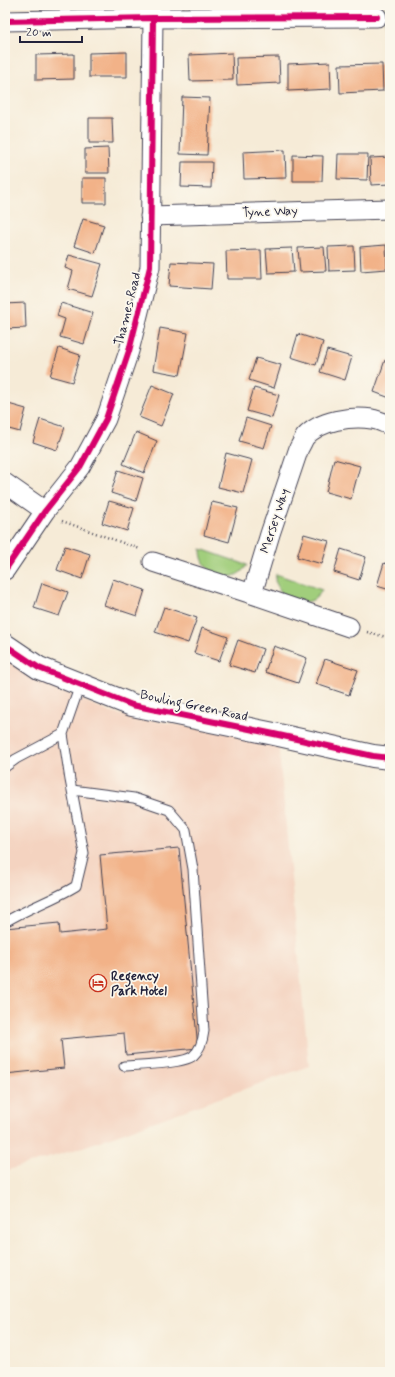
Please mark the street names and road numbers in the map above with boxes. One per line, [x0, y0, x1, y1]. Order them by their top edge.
street label: Tyne Way [242, 203, 298, 221]
street label: Thames Road [111, 271, 145, 347]
street label: Mersey Way [257, 486, 293, 556]
street label: Bowling Green Road [138, 686, 249, 728]

